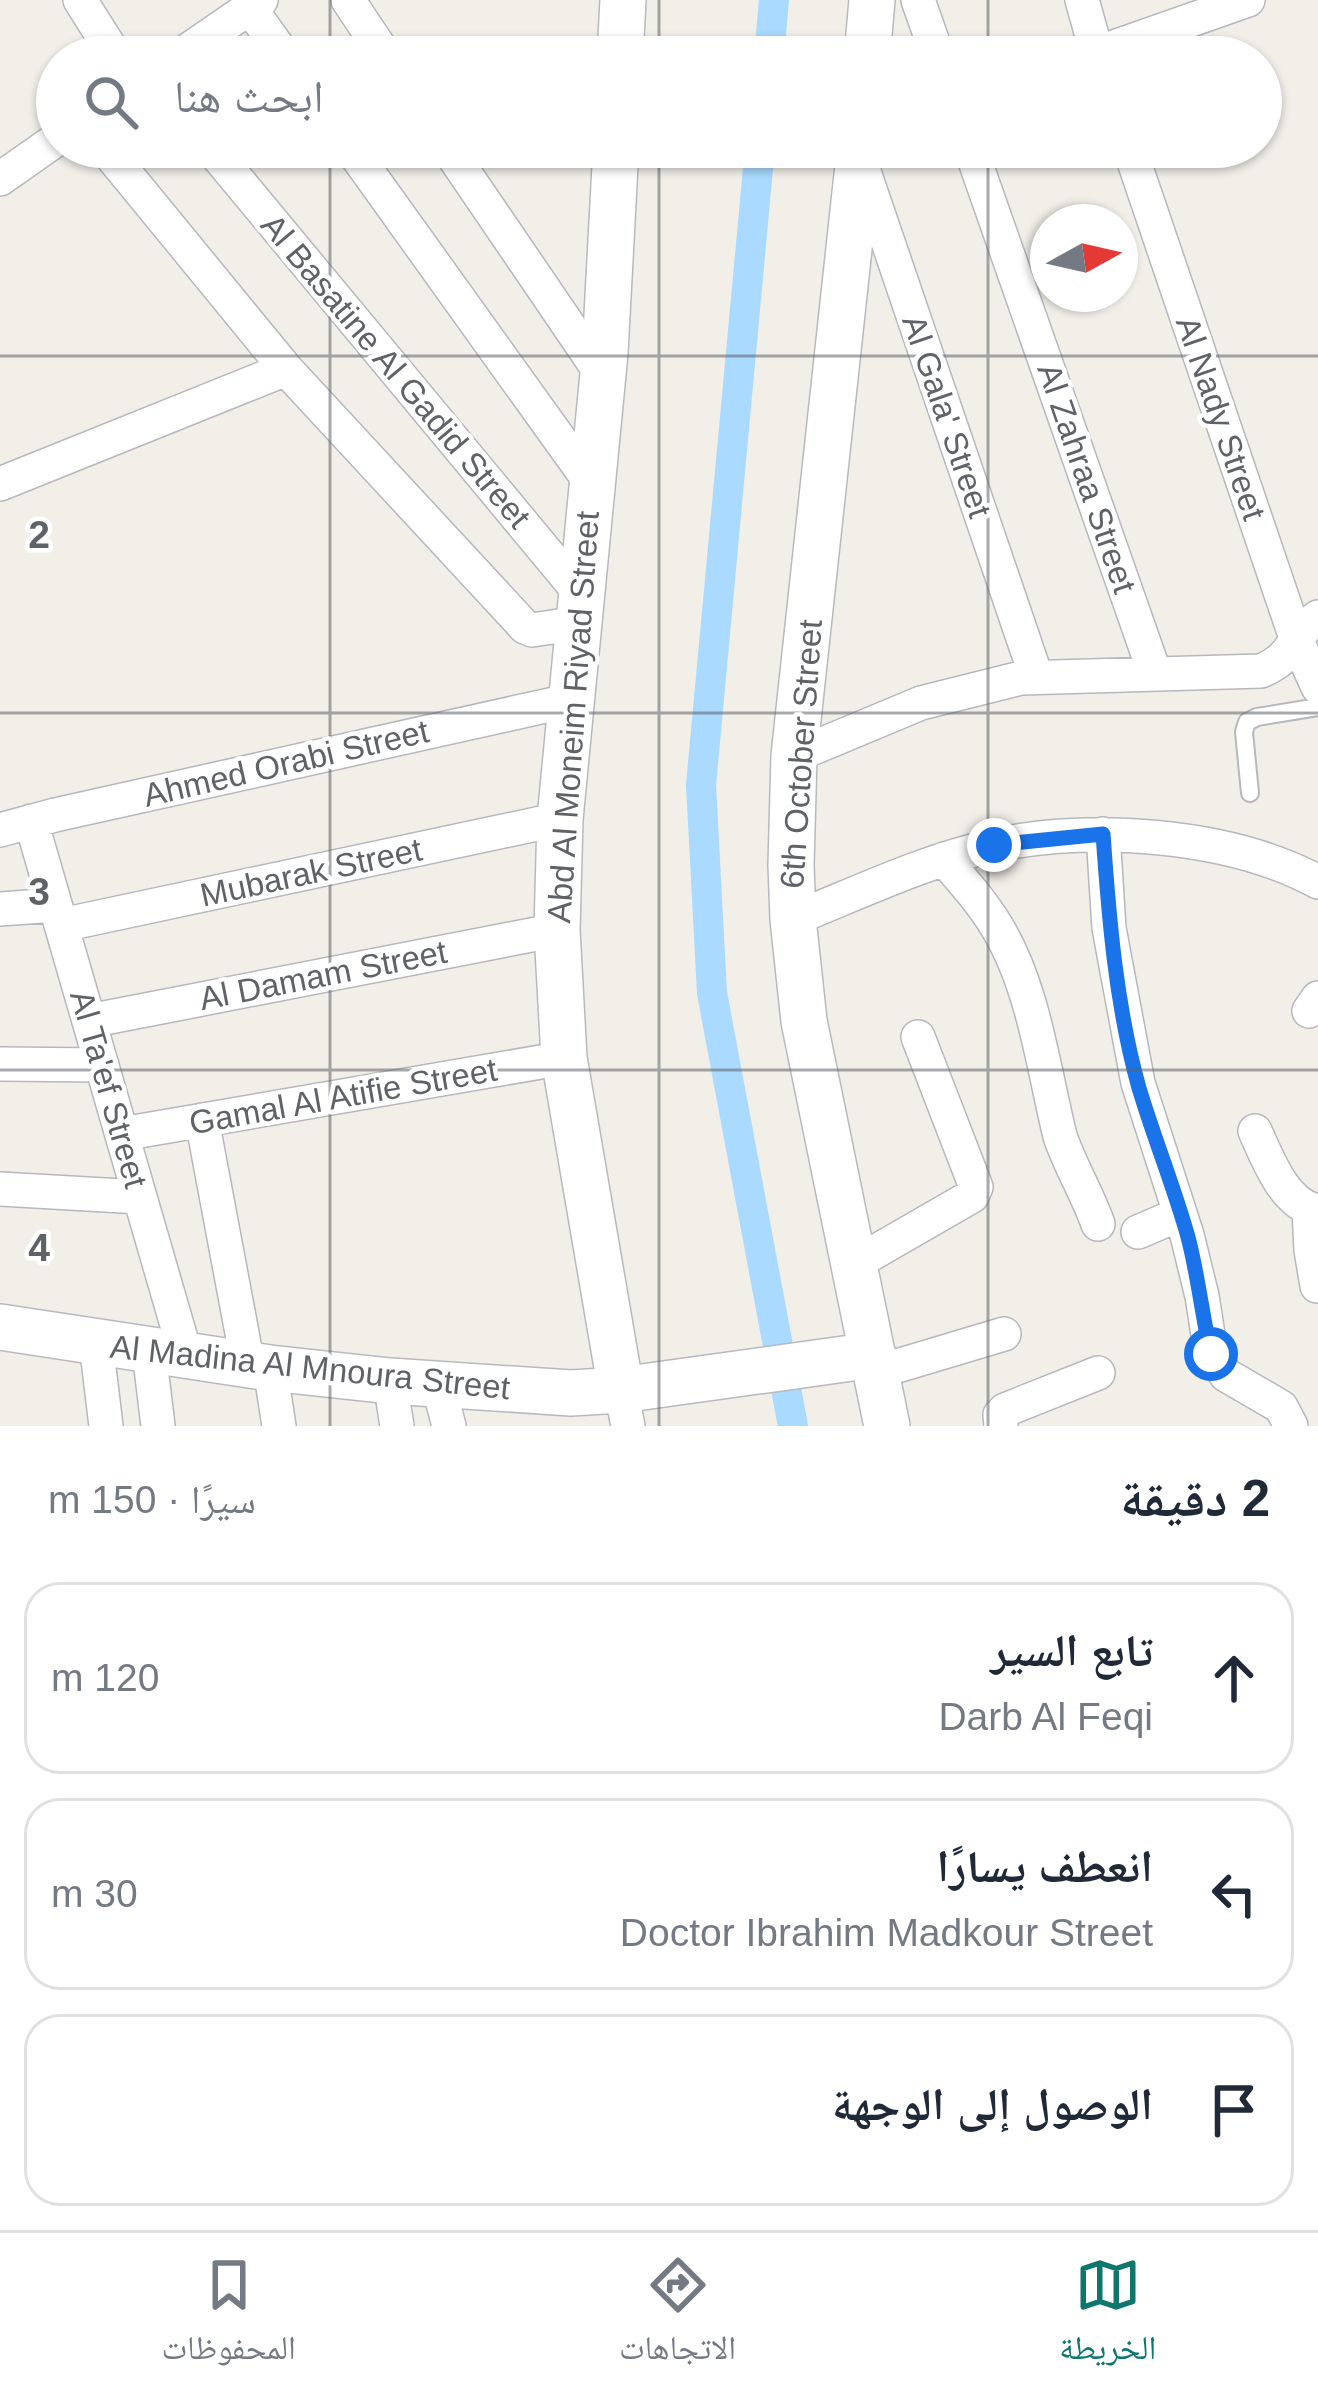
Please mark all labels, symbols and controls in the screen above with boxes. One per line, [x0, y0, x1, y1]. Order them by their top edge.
search box [36, 36, 1282, 168]
icon: search [78, 69, 144, 135]
text: ابحث هنا [174, 71, 324, 122]
north arrow [1030, 204, 1138, 312]
street label: Al Basatine Al Gadid Street [254, 207, 538, 535]
street label: Al Gala' Street [895, 310, 999, 522]
street label: Al Nady Street [1169, 311, 1273, 525]
street label: Al Zahraa Street [1030, 358, 1144, 598]
street label: Abd Al Moneim Riyad Street [540, 510, 606, 924]
text: 2 [28, 513, 50, 556]
street label: 6th October Street [773, 618, 829, 890]
street label: Ahmed Orabi Street [140, 712, 432, 814]
route end [967, 818, 1021, 872]
street label: Mubarak Street [197, 830, 425, 914]
text: 3 [28, 870, 50, 913]
street label: Al Damam Street [196, 933, 450, 1017]
street label: Al Ta'ef Street [63, 986, 155, 1192]
street label: Gamal Al Atifie Street [186, 1051, 500, 1141]
text: 4 [28, 1226, 50, 1269]
route start [1184, 1327, 1238, 1381]
street label: Al Madina Al Mnoura Street [108, 1328, 512, 1406]
text: 2 دقيقة [1120, 1470, 1270, 1527]
text: سيرًا · 150 m [48, 1478, 256, 1521]
text: تابع السير [990, 1625, 1153, 1676]
icon: ahead [1201, 1645, 1267, 1711]
text: 120 m [51, 1656, 159, 1699]
text: Darb Al Feqi [938, 1695, 1153, 1738]
text: انعطف يسارًا [936, 1841, 1153, 1892]
icon: left [1201, 1861, 1267, 1927]
text: 30 m [51, 1872, 138, 1915]
text: Doctor Ibrahim Madkour Street [620, 1911, 1153, 1954]
icon: arrive [1201, 2077, 1267, 2143]
text: الوصول إلى الوجهة [832, 2079, 1153, 2130]
tab: المحفوظات [162, 2252, 296, 2380]
tab: الاتجاهات [619, 2252, 736, 2380]
tab: الخريطة [1059, 2252, 1156, 2380]

